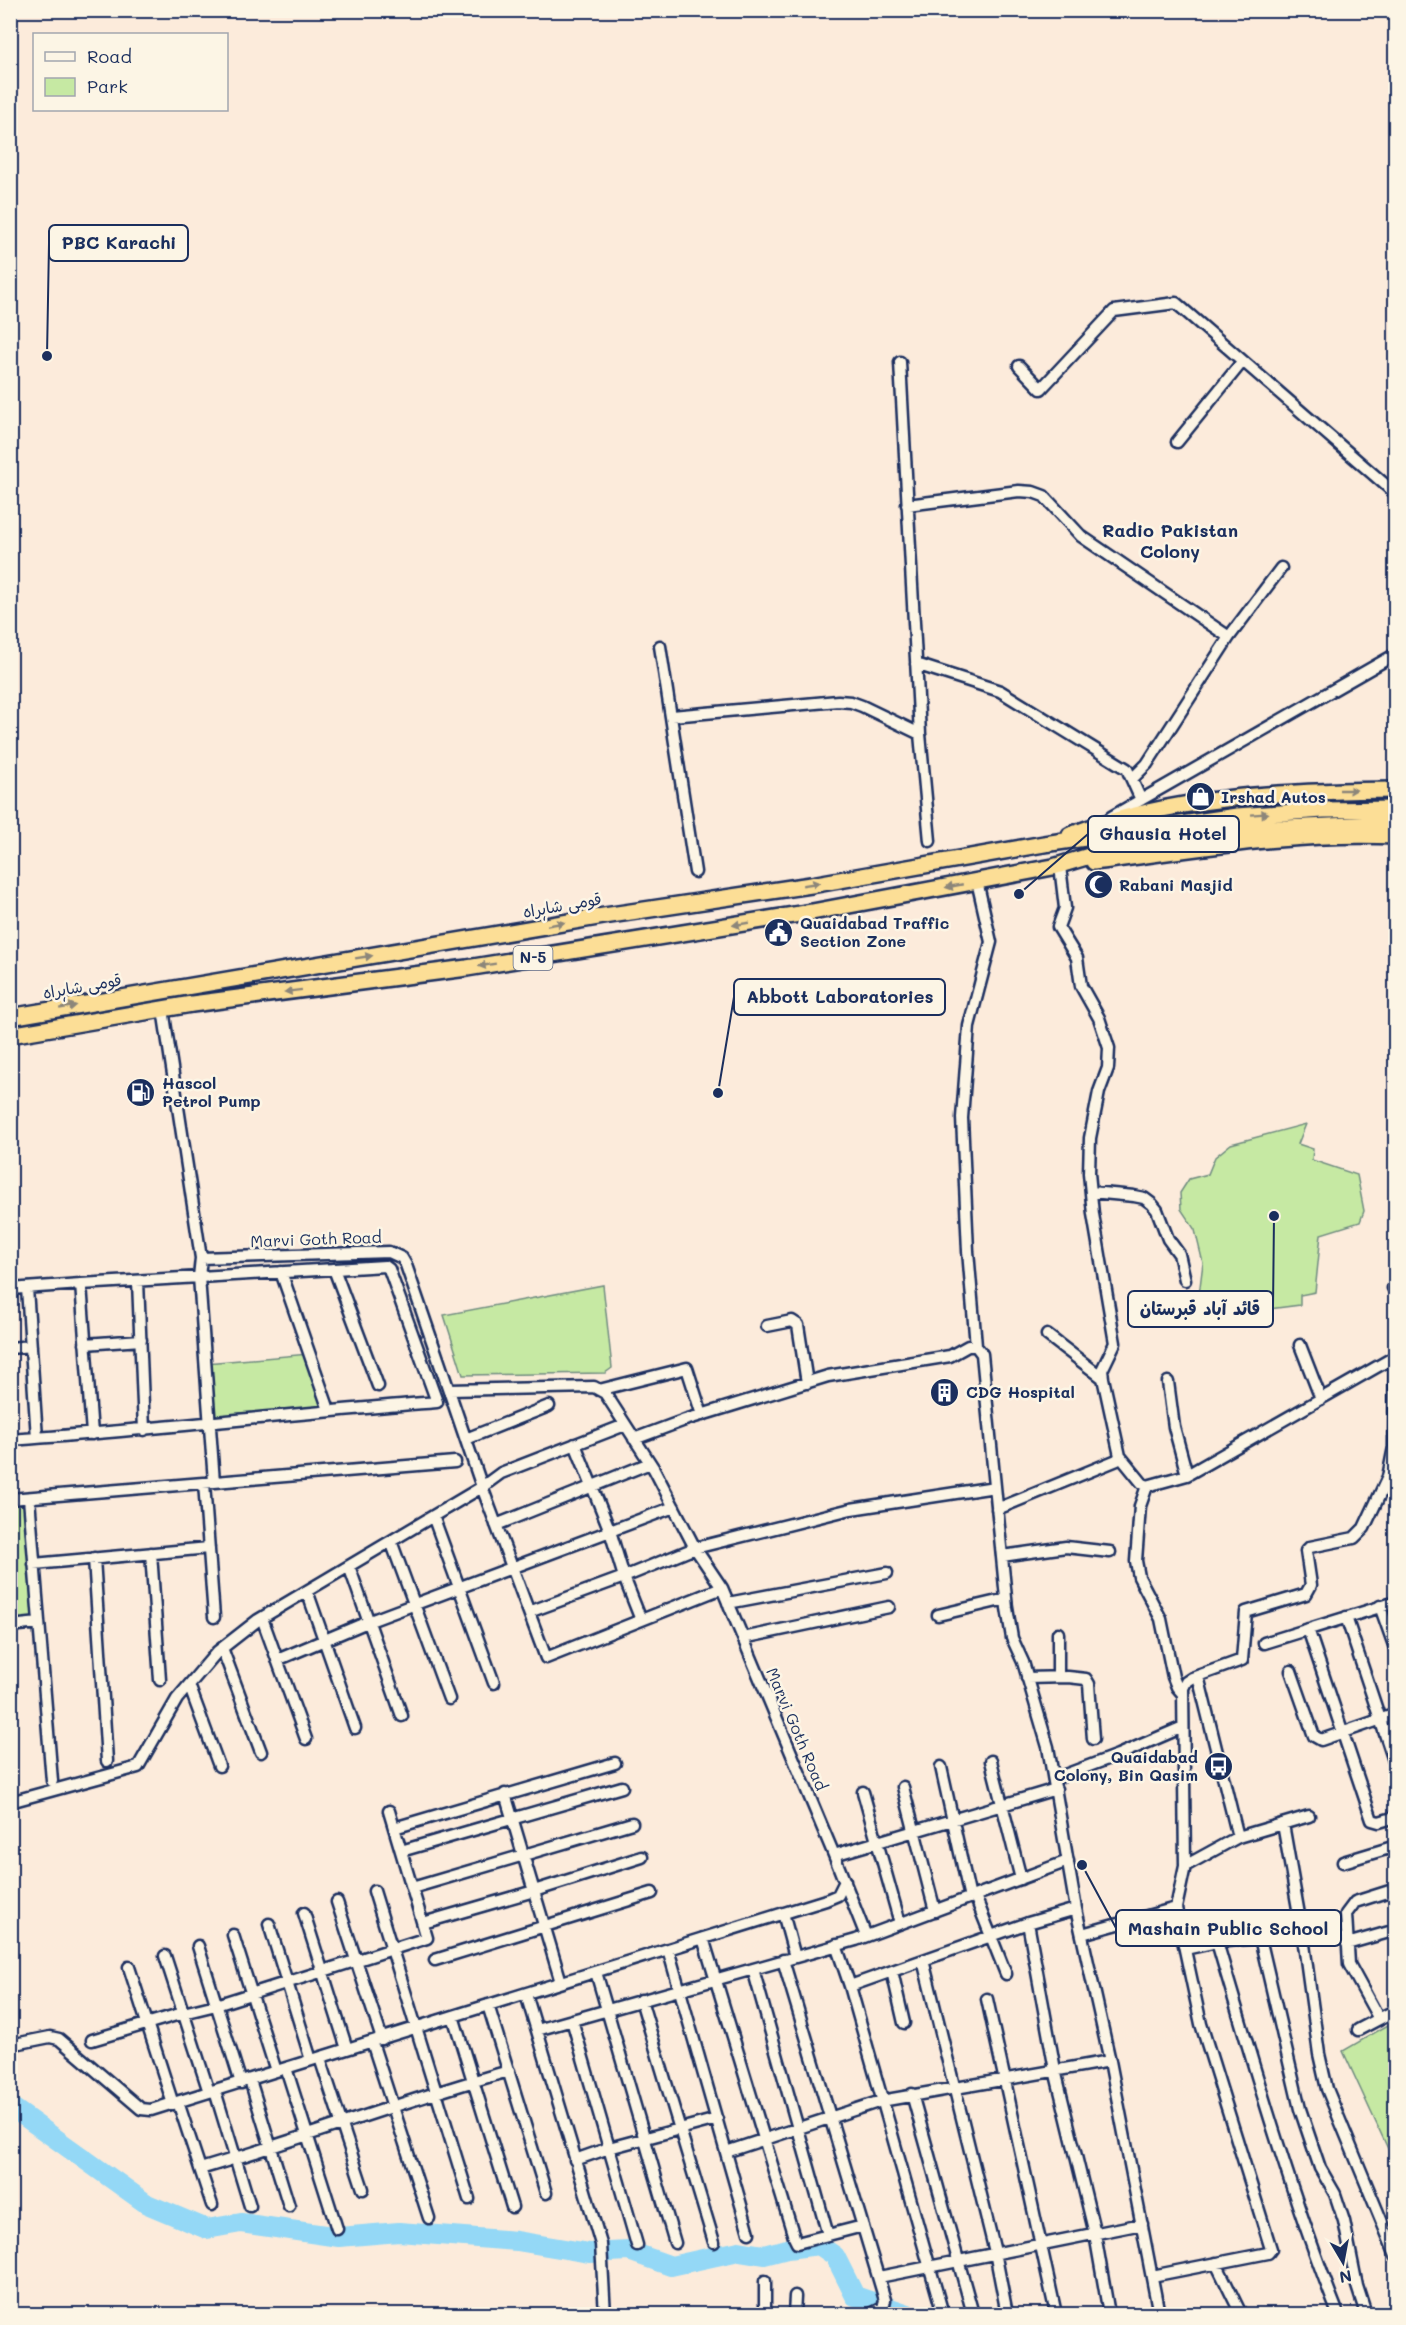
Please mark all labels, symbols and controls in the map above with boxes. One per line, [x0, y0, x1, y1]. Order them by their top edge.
legend [33, 33, 228, 111]
text: Road [87, 44, 132, 68]
text: Park [87, 74, 128, 98]
callout: PBC Karachi [49, 225, 188, 261]
text: PBC Karachi [62, 230, 176, 254]
district label: Radio Pakistan Colony [1102, 518, 1238, 563]
shop icon: Irshad Autos [1184, 781, 1216, 813]
one-way arrow [1339, 785, 1358, 795]
place label: Irshad Autos [1221, 786, 1326, 807]
one-way arrow [1251, 809, 1270, 819]
callout: Ghausia Hotel [1088, 816, 1239, 852]
text: Ghausia Hotel [1099, 821, 1227, 845]
mosque icon: Rabani Masjid [1082, 869, 1114, 901]
place label: Rabani Masjid [1119, 874, 1233, 895]
one-way arrow [802, 880, 821, 889]
one-way arrow [944, 882, 963, 891]
street label: قومی شاہراہ [521, 887, 603, 925]
place label: Quaidabad Traffic Section Zone [800, 912, 949, 951]
public building icon: Quaidabad Traffic Section Zone [763, 916, 795, 948]
one-way arrow [547, 919, 566, 928]
one-way arrow [732, 919, 751, 928]
road number: N-5 [514, 946, 552, 970]
one-way arrow [355, 952, 374, 961]
one-way arrow [477, 961, 496, 970]
street label: قومی شاہراہ [41, 968, 123, 1006]
callout: Abbott Laboratories [734, 979, 945, 1015]
text: Abbott Laboratories [746, 984, 934, 1008]
one-way arrow [284, 986, 303, 996]
one-way arrow [59, 1002, 78, 1011]
place label: Hascol Petrol Pump [162, 1072, 261, 1111]
fuel station icon: Hascol Petrol Pump [125, 1076, 157, 1108]
street label: Marvi Goth Road [250, 1226, 382, 1251]
callout: قائد آباد قبرستان [1128, 1291, 1273, 1327]
text: قائد آباد قبرستان [1140, 1296, 1260, 1320]
building icon: CDG Hospital [929, 1376, 961, 1408]
place label: CDG Hospital [966, 1381, 1075, 1402]
street label: Marvi Goth Road [762, 1664, 833, 1793]
place label: Quaidabad Colony, Bin Qasim [1054, 1746, 1198, 1785]
bus stop icon: Quaidabad Colony, Bin Qasim [1203, 1750, 1235, 1782]
callout: Mashain Public School [1116, 1910, 1341, 1946]
text: Mashain Public School [1128, 1916, 1328, 1940]
north arrow [1313, 2232, 1373, 2292]
text: N [1338, 2266, 1354, 2289]

